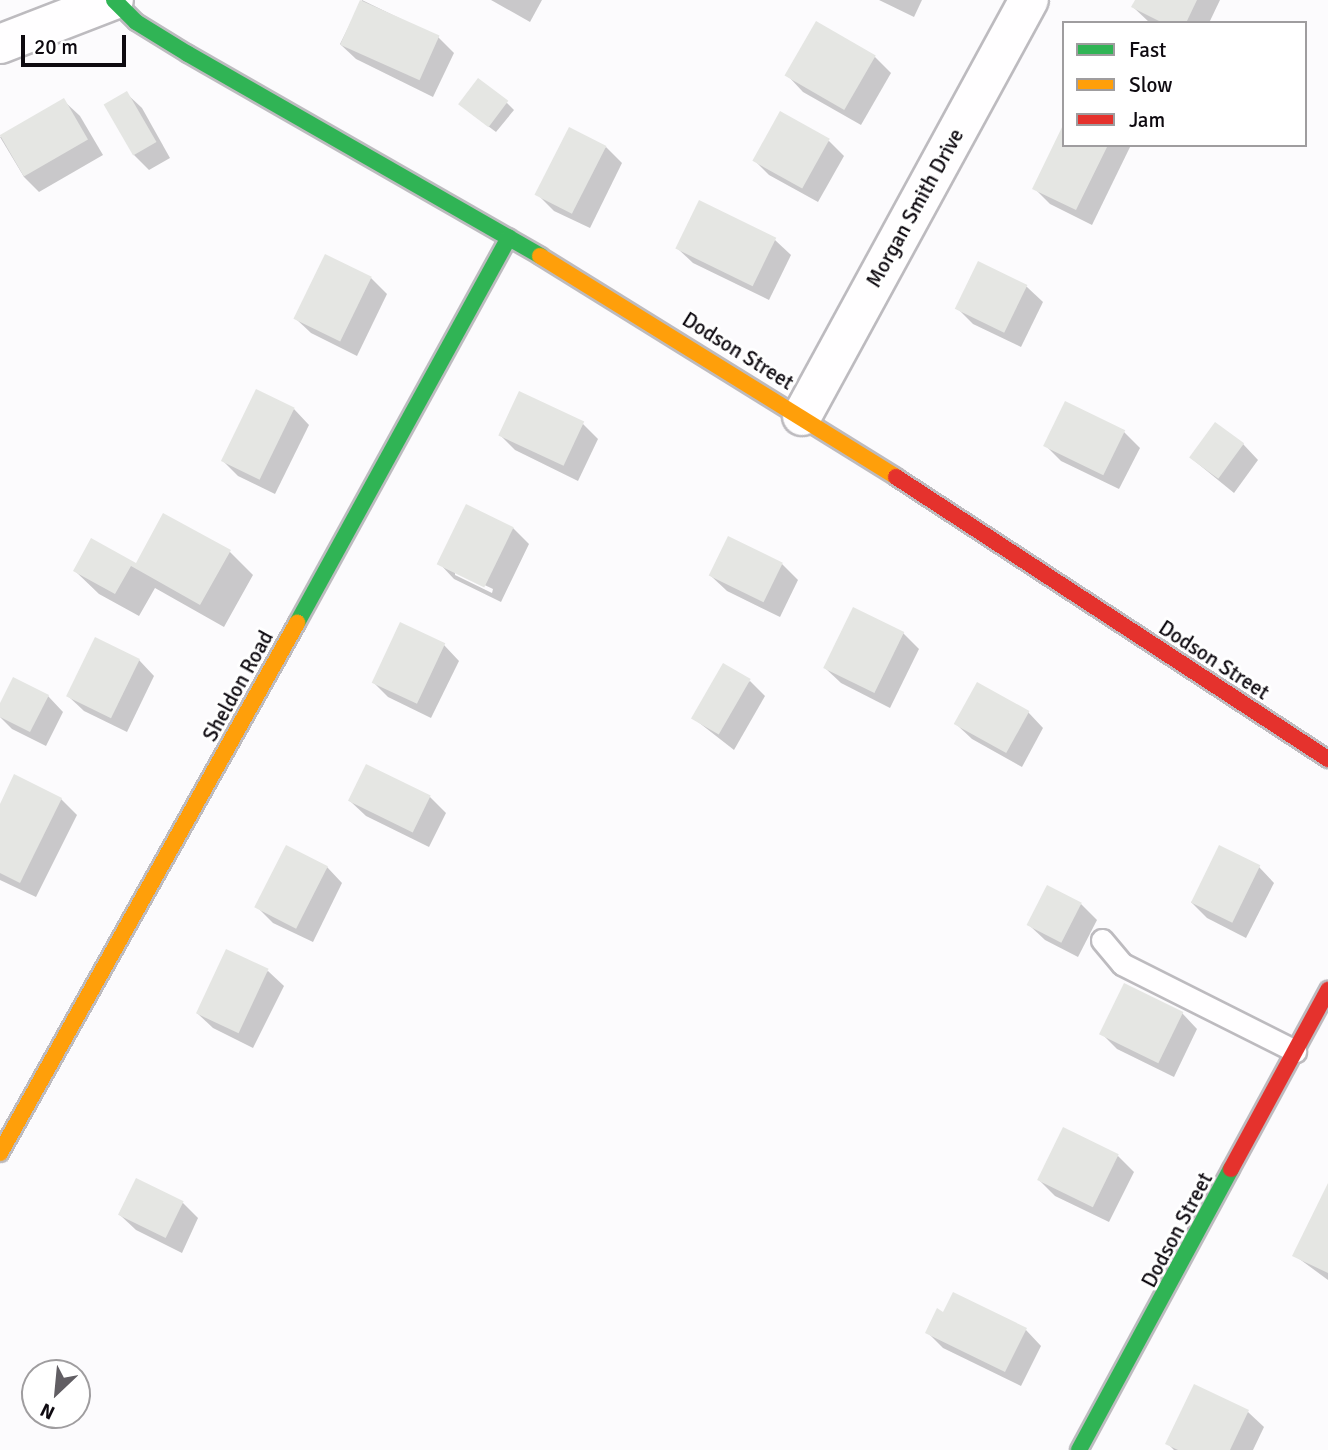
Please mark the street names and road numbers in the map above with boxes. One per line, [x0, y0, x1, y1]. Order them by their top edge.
street label: Morgan Smith Drive [861, 124, 969, 292]
street label: Dodson Street [678, 307, 798, 395]
street label: Dodson Street [1154, 615, 1274, 705]
street label: Sheldon Road [197, 626, 279, 746]
street label: Dodson Street [1136, 1168, 1218, 1292]

